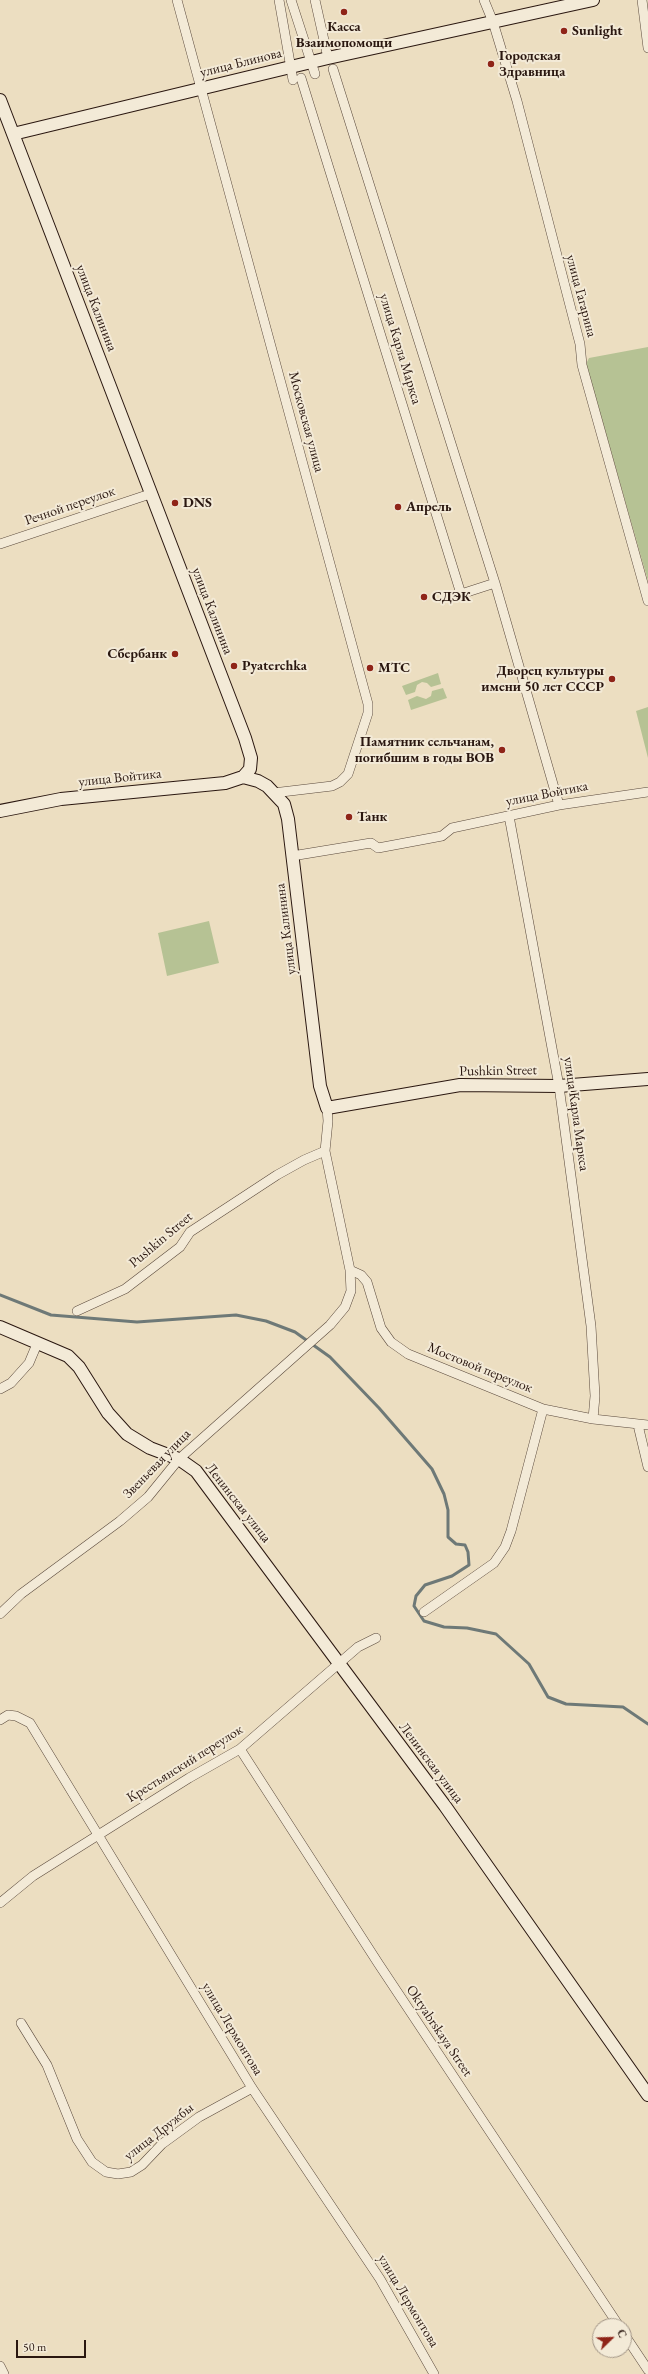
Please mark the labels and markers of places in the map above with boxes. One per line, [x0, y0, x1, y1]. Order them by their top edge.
marker: Касса Взаимопомощи [339, 7, 349, 17]
place label: Касса Взаимопомощи [296, 19, 392, 52]
place label: Sunlight [572, 23, 623, 39]
marker: Sunlight [559, 26, 569, 36]
place label: Городская Здравница [499, 48, 565, 80]
marker: Городская Здравница [486, 59, 496, 69]
place label: DNS [183, 495, 212, 511]
marker: DNS [170, 498, 180, 508]
place label: Апрель [406, 499, 451, 515]
marker: Апрель [393, 502, 403, 512]
place label: СДЭК [432, 589, 471, 605]
marker: СДЭК [419, 592, 429, 602]
place label: Сбербанк [108, 646, 167, 662]
marker: Сбербанк [170, 649, 180, 659]
place label: Pyaterchka [242, 658, 307, 674]
place label: МТС [378, 660, 410, 676]
marker: Pyaterchka [229, 661, 239, 671]
marker: МТС [365, 663, 375, 673]
place label: Дворец культуры имени 50 лет СССР [481, 663, 604, 696]
marker: Дворец культуры имени 50 лет СССР [607, 674, 617, 684]
place label: Памятник сельчанам, погибшим в годы ВОВ [355, 734, 494, 766]
marker: Памятник сельчанам, погибшим в годы ВОВ [497, 745, 507, 755]
place label: Танк [357, 809, 387, 825]
marker: Танк [344, 812, 354, 822]

